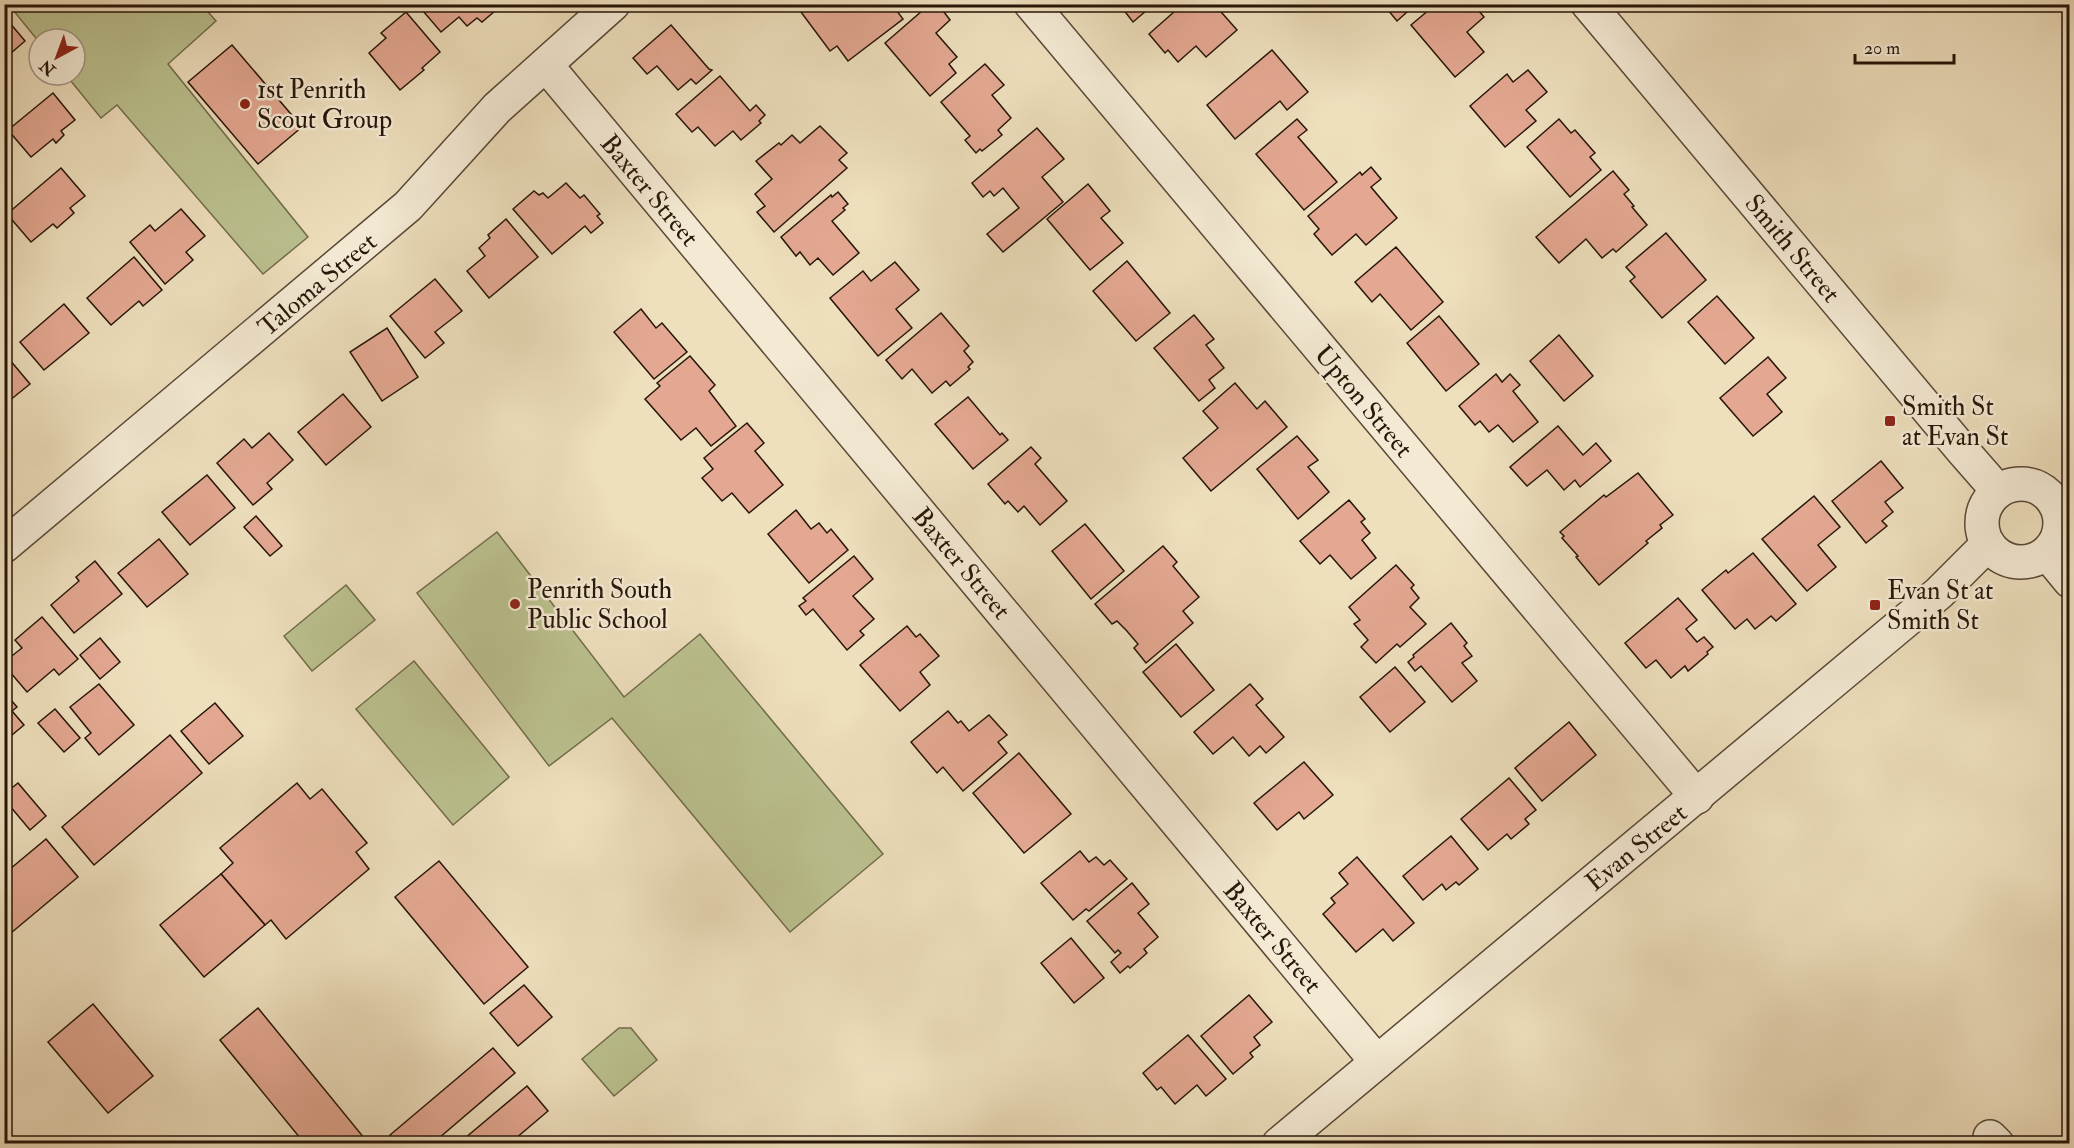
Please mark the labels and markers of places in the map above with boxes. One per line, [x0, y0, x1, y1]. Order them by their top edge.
place label: 1st Penrith Scout Group [257, 74, 392, 137]
marker: 1st Penrith Scout Group [238, 97, 252, 111]
place label: Smith St at Evan St [1902, 391, 2008, 453]
marker: Smith St at Evan St [1883, 414, 1897, 428]
place label: Penrith South Public School [527, 574, 673, 636]
place label: Evan St at Smith St [1887, 575, 1993, 637]
marker: Penrith South Public School [508, 597, 522, 611]
marker: Evan St at Smith St [1868, 598, 1882, 612]

